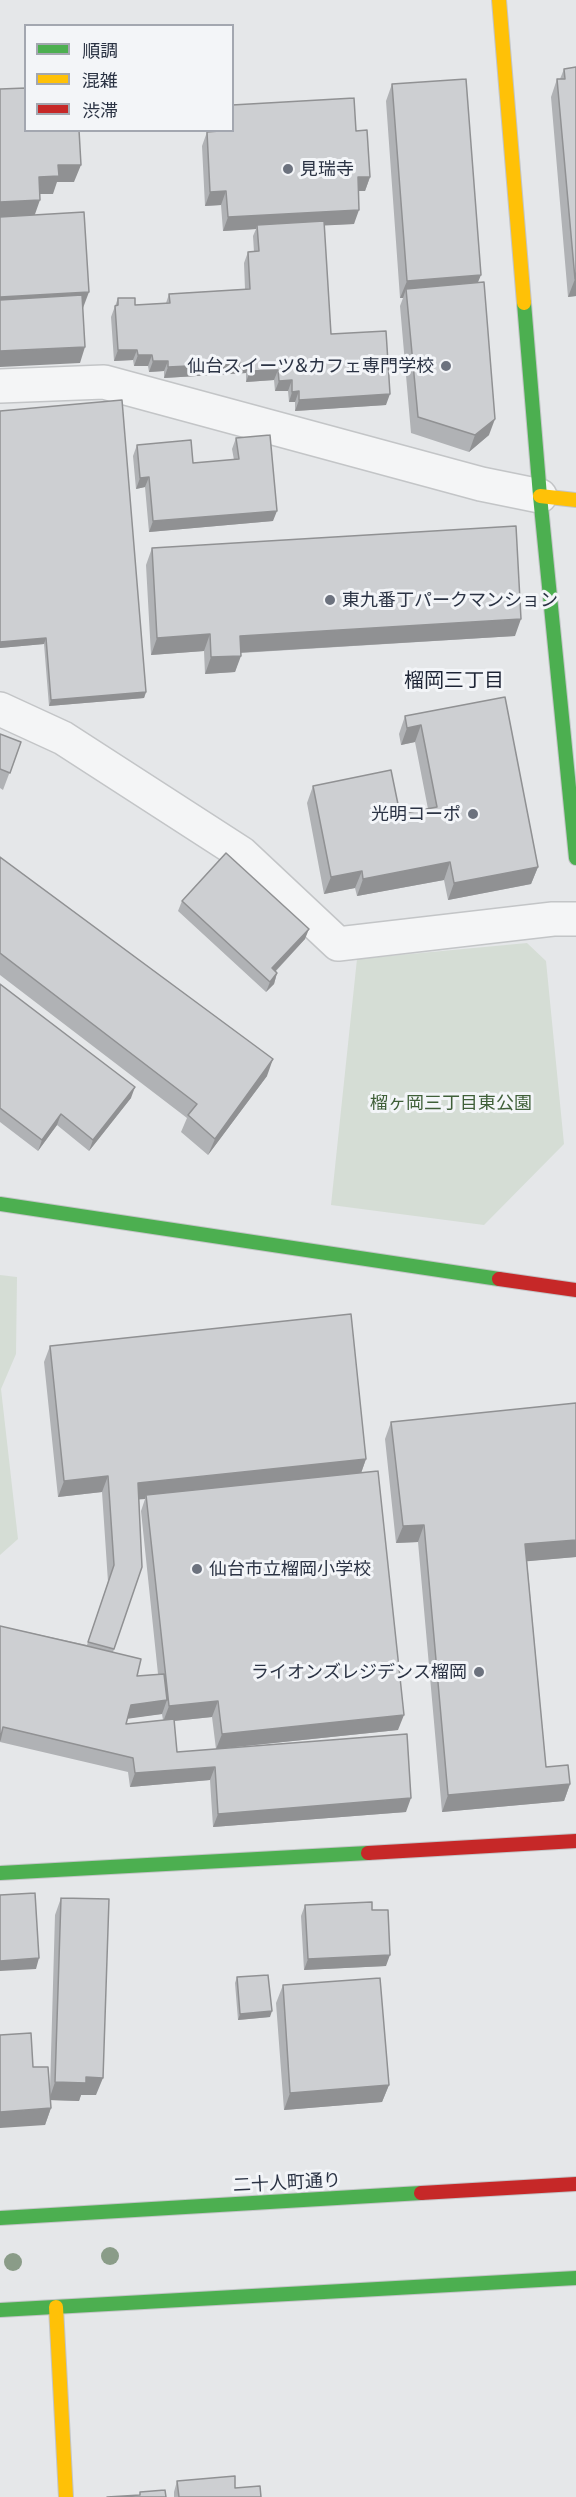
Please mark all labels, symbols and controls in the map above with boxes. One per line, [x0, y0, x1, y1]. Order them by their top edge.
legend [24, 24, 234, 132]
text: 順調 [82, 40, 118, 61]
text: 混雑 [82, 70, 118, 91]
text: 渋滞 [82, 100, 118, 121]
place label: 見瑞寺 [300, 158, 354, 180]
marker: 見瑞寺 [281, 162, 295, 176]
place label: 仙台スイーツ&カフェ専門学校 [187, 355, 434, 377]
marker: 仙台スイーツ&カフェ専門学校 [439, 359, 453, 373]
place label: 東九番丁パークマンション [342, 589, 558, 611]
marker: 東九番丁パークマンション [323, 593, 337, 607]
district label: 榴岡三丁目 [404, 669, 504, 693]
place label: 光明コーポ [371, 803, 461, 825]
marker: 光明コーポ [466, 807, 480, 821]
park label: 榴ヶ岡三丁目東公園 [370, 1092, 532, 1114]
place label: 仙台市立榴岡小学校 [209, 1558, 371, 1580]
marker: 仙台市立榴岡小学校 [190, 1562, 204, 1576]
place label: ライオンズレジデンス榴岡 [251, 1661, 467, 1683]
marker: ライオンズレジデンス榴岡 [472, 1665, 486, 1679]
street label: 二十人町通り [233, 2169, 341, 2197]

